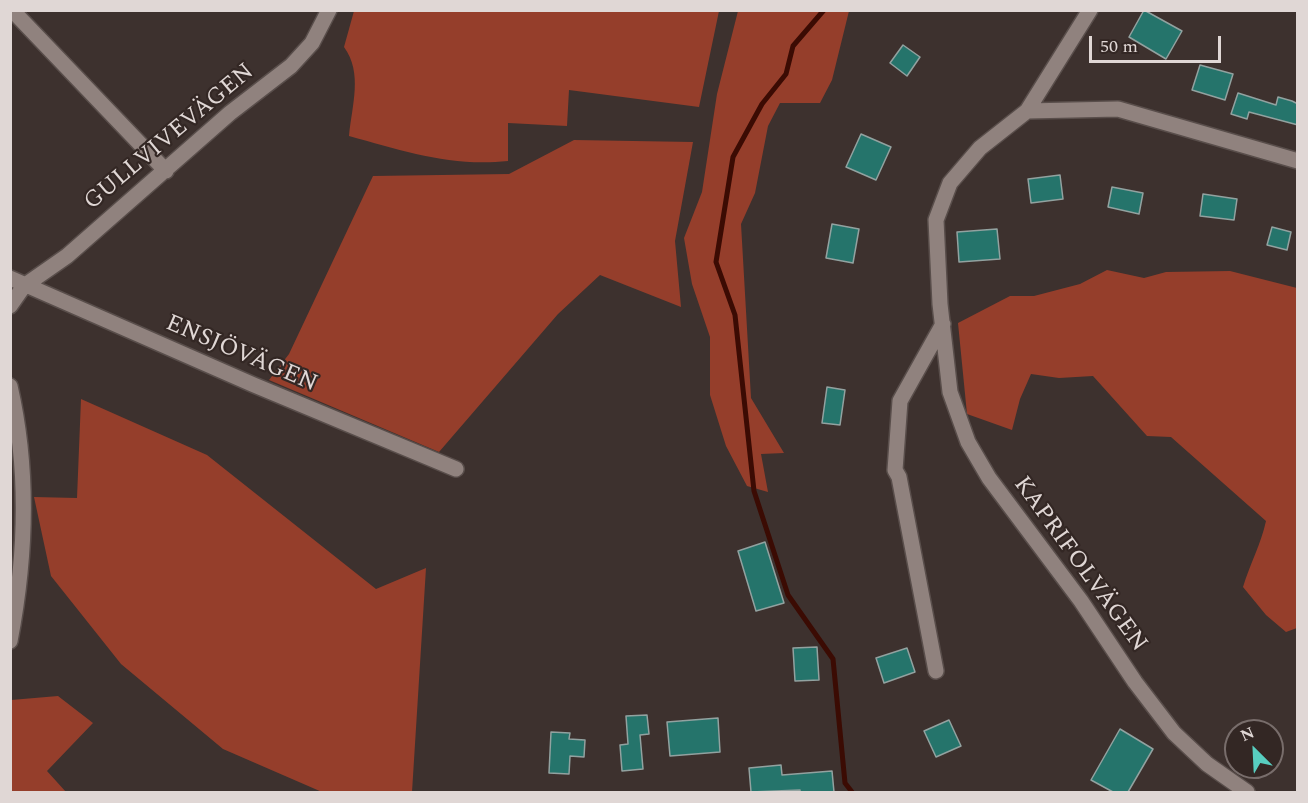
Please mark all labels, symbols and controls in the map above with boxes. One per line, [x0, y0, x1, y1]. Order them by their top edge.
scale bar [1092, 24, 1224, 62]
text: 50 m [1100, 33, 1138, 60]
street label: GULLVIVEVÄGEN [79, 59, 261, 217]
street label: ENSJÖVÄGEN [161, 310, 321, 400]
street label: KAPRIFOLVÄGEN [1006, 472, 1152, 658]
north arrow [1224, 719, 1284, 779]
text: N [1237, 721, 1258, 748]

